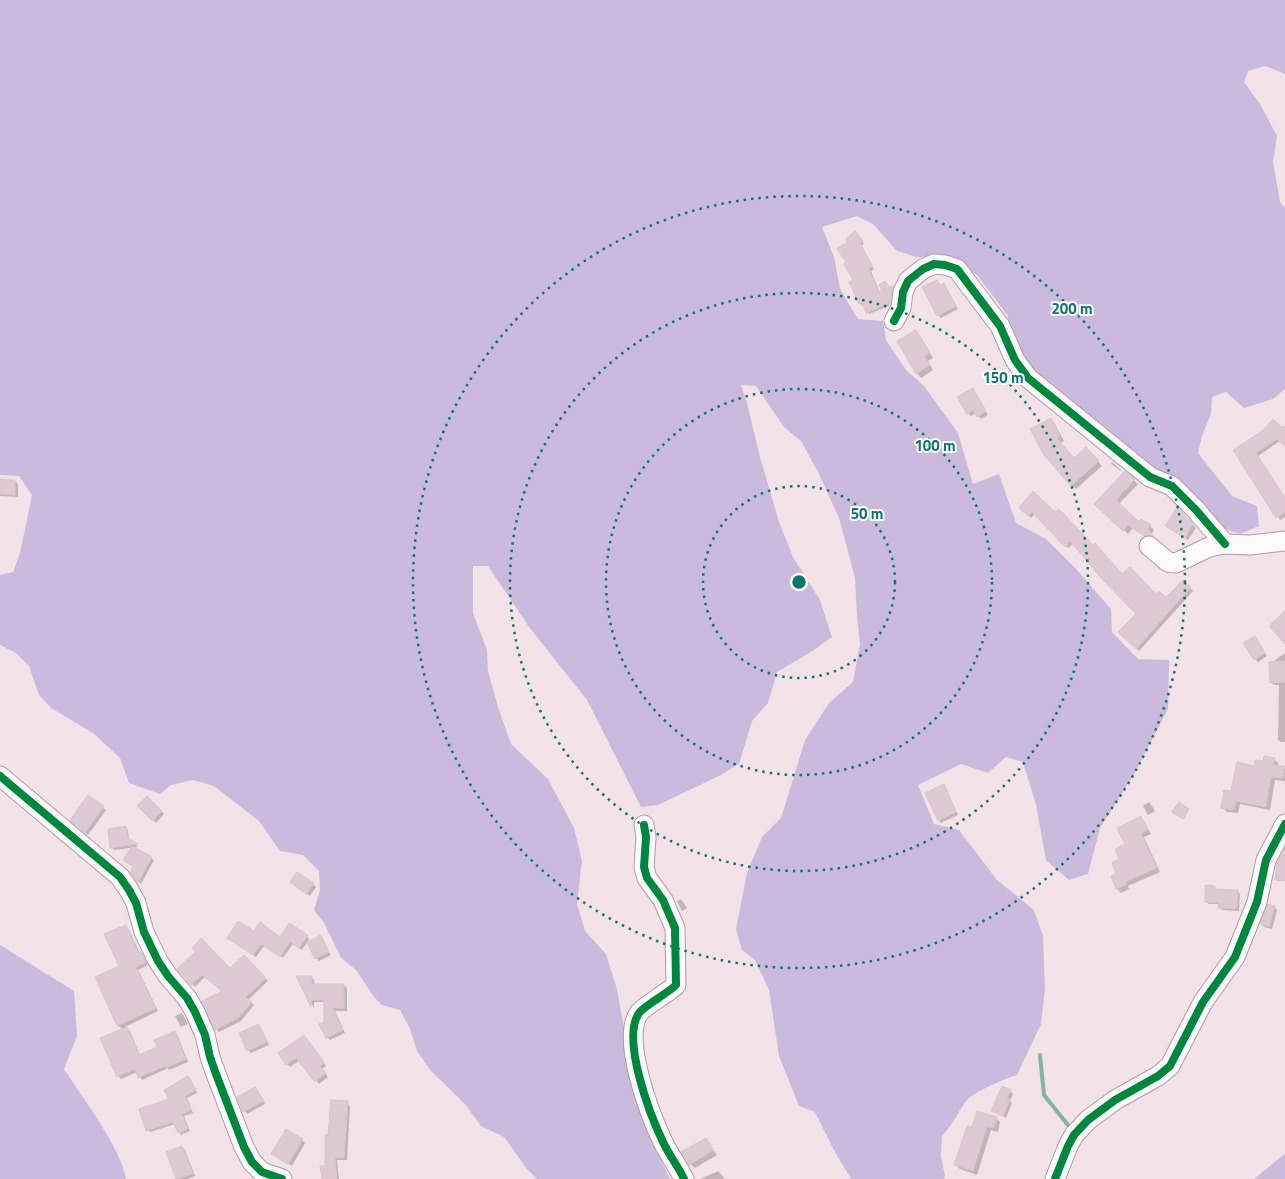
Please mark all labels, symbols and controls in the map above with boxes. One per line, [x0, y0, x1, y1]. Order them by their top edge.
text: 200 m [1051, 297, 1093, 320]
text: 150 m [982, 366, 1024, 389]
text: 100 m [914, 434, 956, 457]
text: 50 m [851, 502, 883, 525]
centre of rings [790, 573, 808, 591]

